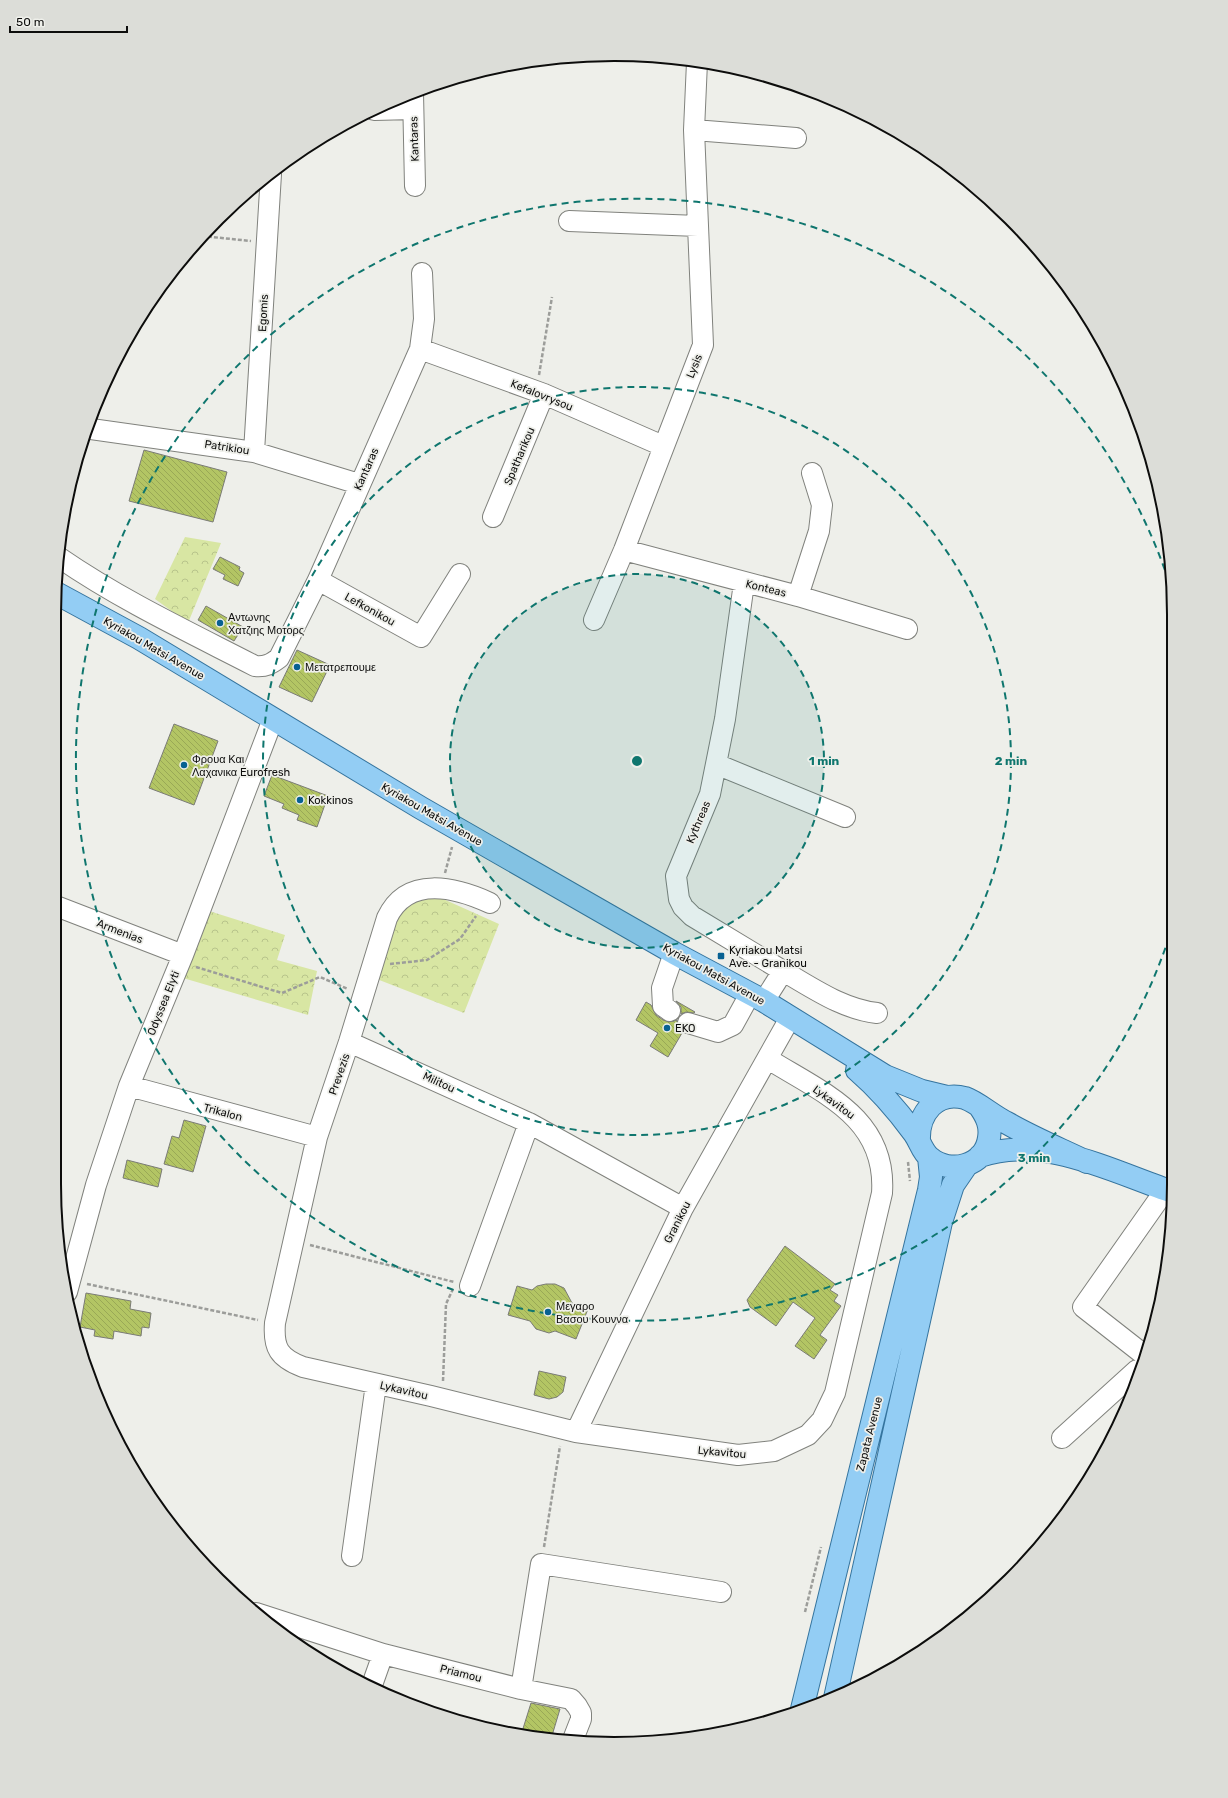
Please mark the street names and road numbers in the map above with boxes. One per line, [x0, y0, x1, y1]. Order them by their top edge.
street label: Kantaras [407, 116, 422, 162]
street label: Egomis [256, 294, 271, 332]
street label: Lysis [684, 352, 705, 380]
street label: Kefalovrysou [509, 377, 575, 414]
street label: Spatharikou [501, 425, 537, 487]
street label: Patrikiou [203, 438, 250, 457]
street label: Kantaras [351, 445, 382, 493]
street label: Konteas [744, 577, 788, 600]
street label: Lefkonikou [342, 590, 397, 629]
street label: Kyriakou Matsi Avenue [101, 614, 207, 683]
street label: Kyriakou Matsi Avenue [379, 780, 485, 849]
street label: Kythreas [684, 799, 713, 845]
street label: Armenias [95, 917, 145, 946]
street label: Kyriakou Matsi Avenue [661, 941, 767, 1008]
street label: Odyssea Elyti [145, 969, 182, 1037]
street label: Prevezis [326, 1051, 353, 1097]
street label: Militou [421, 1069, 457, 1096]
street label: Lykavitou [810, 1083, 857, 1122]
street label: Trikalon [202, 1101, 244, 1124]
street label: Granikou [661, 1199, 694, 1245]
street label: Lykavitou [379, 1379, 429, 1402]
street label: Zapata Avenue [854, 1395, 885, 1473]
street label: Lykavitou [697, 1444, 747, 1461]
street label: Priamou [439, 1662, 483, 1685]

